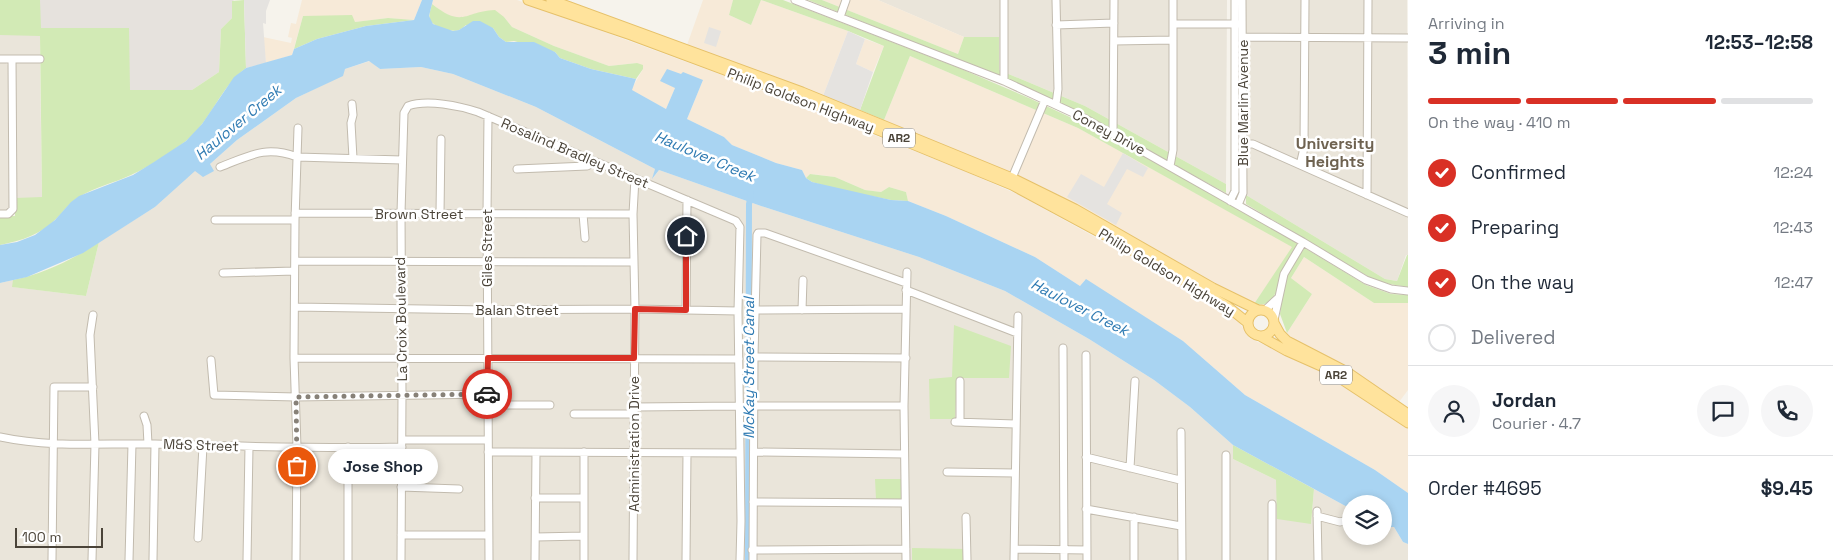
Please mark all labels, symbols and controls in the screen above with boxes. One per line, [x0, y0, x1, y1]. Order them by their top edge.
text: Arriving in [1428, 13, 1505, 34]
text: 12:53–12:58 [1705, 30, 1813, 55]
text: 3 min [1428, 33, 1511, 73]
street label: Blue Marlin Avenue [1234, 40, 1252, 166]
street label: Philip Goldson Highway [725, 64, 877, 136]
water label: Haulover Creek [191, 79, 287, 164]
street label: Coney Drive [1069, 105, 1149, 159]
text: On the way · 410 m [1428, 112, 1571, 133]
street label: Rosalind Bradley Street [498, 114, 652, 192]
water label: Haulover Creek [652, 126, 760, 186]
road number: AR2 [883, 128, 915, 148]
district label: University Heights [1296, 133, 1374, 172]
icon: check [1428, 159, 1456, 187]
text: Confirmed [1471, 160, 1566, 185]
text: 12:24 [1773, 162, 1813, 183]
street label: Brown Street [375, 205, 463, 223]
street label: Giles Street [478, 209, 496, 287]
icon: check [1428, 214, 1456, 242]
pin [665, 215, 707, 257]
text: Preparing [1471, 215, 1559, 240]
text: 12:43 [1773, 217, 1813, 238]
icon: home [672, 222, 700, 250]
street label: Philip Goldson Highway [1095, 224, 1239, 320]
street label: La Croix Boulevard [391, 257, 411, 381]
icon: check [1428, 269, 1456, 297]
text: On the way [1471, 270, 1574, 295]
text: 12:47 [1774, 272, 1813, 293]
water label: Haulover Creek [1028, 274, 1134, 341]
water label: McKay Street Canal [739, 295, 758, 439]
street label: Balan Street [475, 301, 559, 319]
text: Delivered [1471, 325, 1556, 350]
road number: AR2 [1320, 366, 1352, 384]
courier [462, 369, 512, 419]
street label: Administration Drive [625, 376, 643, 512]
icon: car [473, 380, 501, 408]
button: person [1428, 385, 1480, 437]
button: chat [1697, 385, 1749, 437]
button: phone [1761, 385, 1813, 437]
text: Jordan [1492, 388, 1557, 413]
text: Courier · 4.7 [1492, 413, 1581, 434]
street label: M&S Street [163, 435, 239, 455]
pin [276, 445, 318, 487]
callout: Jose Shop [327, 448, 437, 484]
icon: bag [283, 452, 311, 480]
text: Jose Shop [343, 456, 423, 477]
text: Order #4695 [1428, 476, 1542, 501]
text: $9.45 [1761, 476, 1813, 501]
map controls [1342, 495, 1392, 545]
button: layers [1342, 495, 1392, 545]
scale bar [15, 525, 102, 548]
text: 100 m [22, 528, 61, 546]

